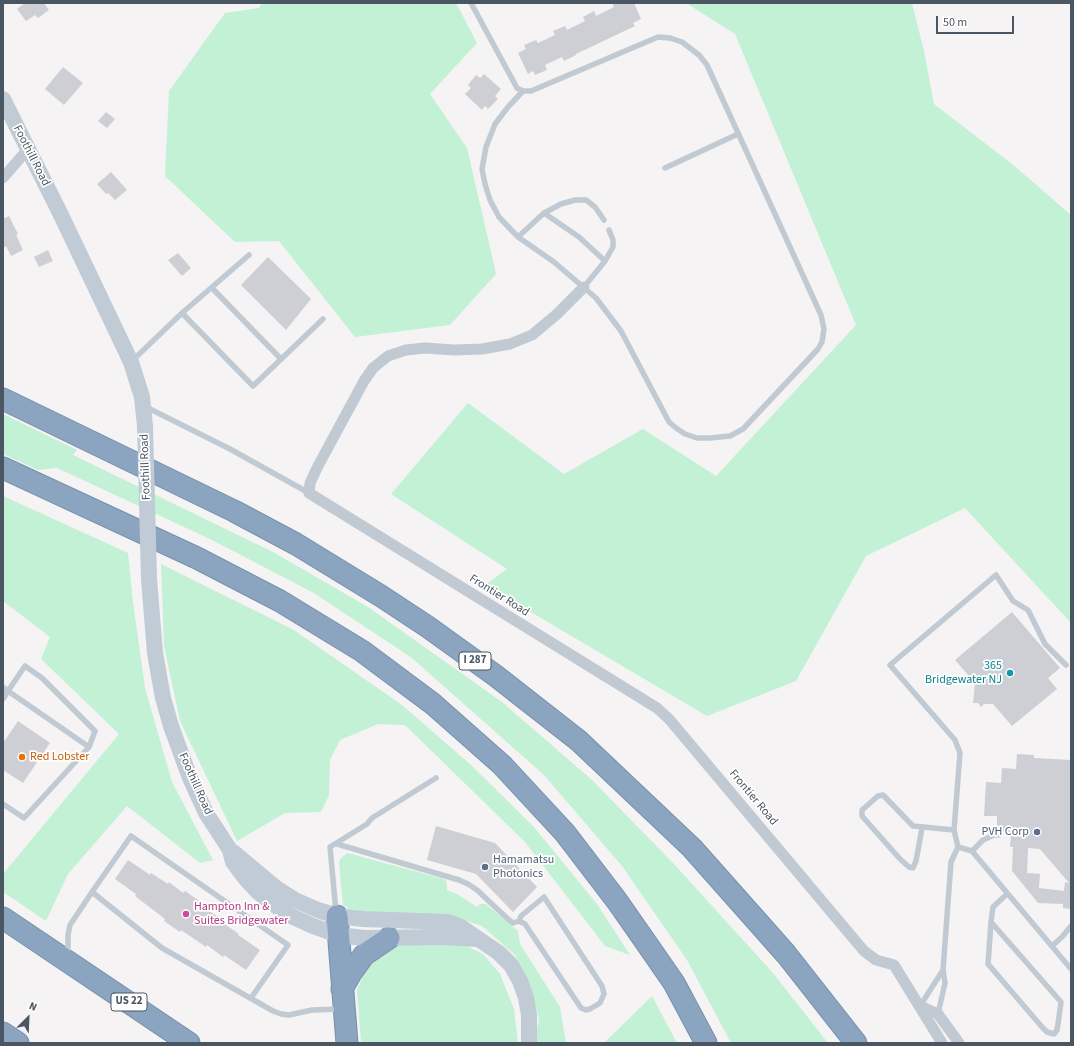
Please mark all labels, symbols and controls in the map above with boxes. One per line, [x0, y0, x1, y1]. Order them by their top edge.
scale bar [938, 8, 1016, 34]
text: 50 m [943, 14, 967, 31]
street label: Foothill Road [10, 123, 52, 189]
street label: Foothill Road [138, 434, 154, 500]
street label: Frontier Road [466, 572, 532, 620]
road number: I 287 [459, 652, 491, 670]
place label: 365 Bridgewater NJ [925, 659, 1002, 687]
marker: 365 Bridgewater NJ [1005, 668, 1015, 678]
place label: Red Lobster [30, 750, 89, 764]
street label: Foothill Road [175, 751, 215, 817]
marker: Red Lobster [17, 752, 27, 762]
street label: Frontier Road [726, 767, 780, 829]
place label: PVH Corp [982, 825, 1029, 839]
marker: PVH Corp [1032, 827, 1042, 837]
place label: Hamamatsu Photonics [493, 853, 554, 881]
marker: Hamamatsu Photonics [480, 862, 490, 872]
place label: Hampton Inn & Suites Bridgewater [194, 900, 288, 928]
marker: Hampton Inn & Suites Bridgewater [181, 909, 191, 919]
road number: US 22 [111, 993, 147, 1011]
north arrow [8, 998, 48, 1038]
text: N [27, 998, 39, 1015]

